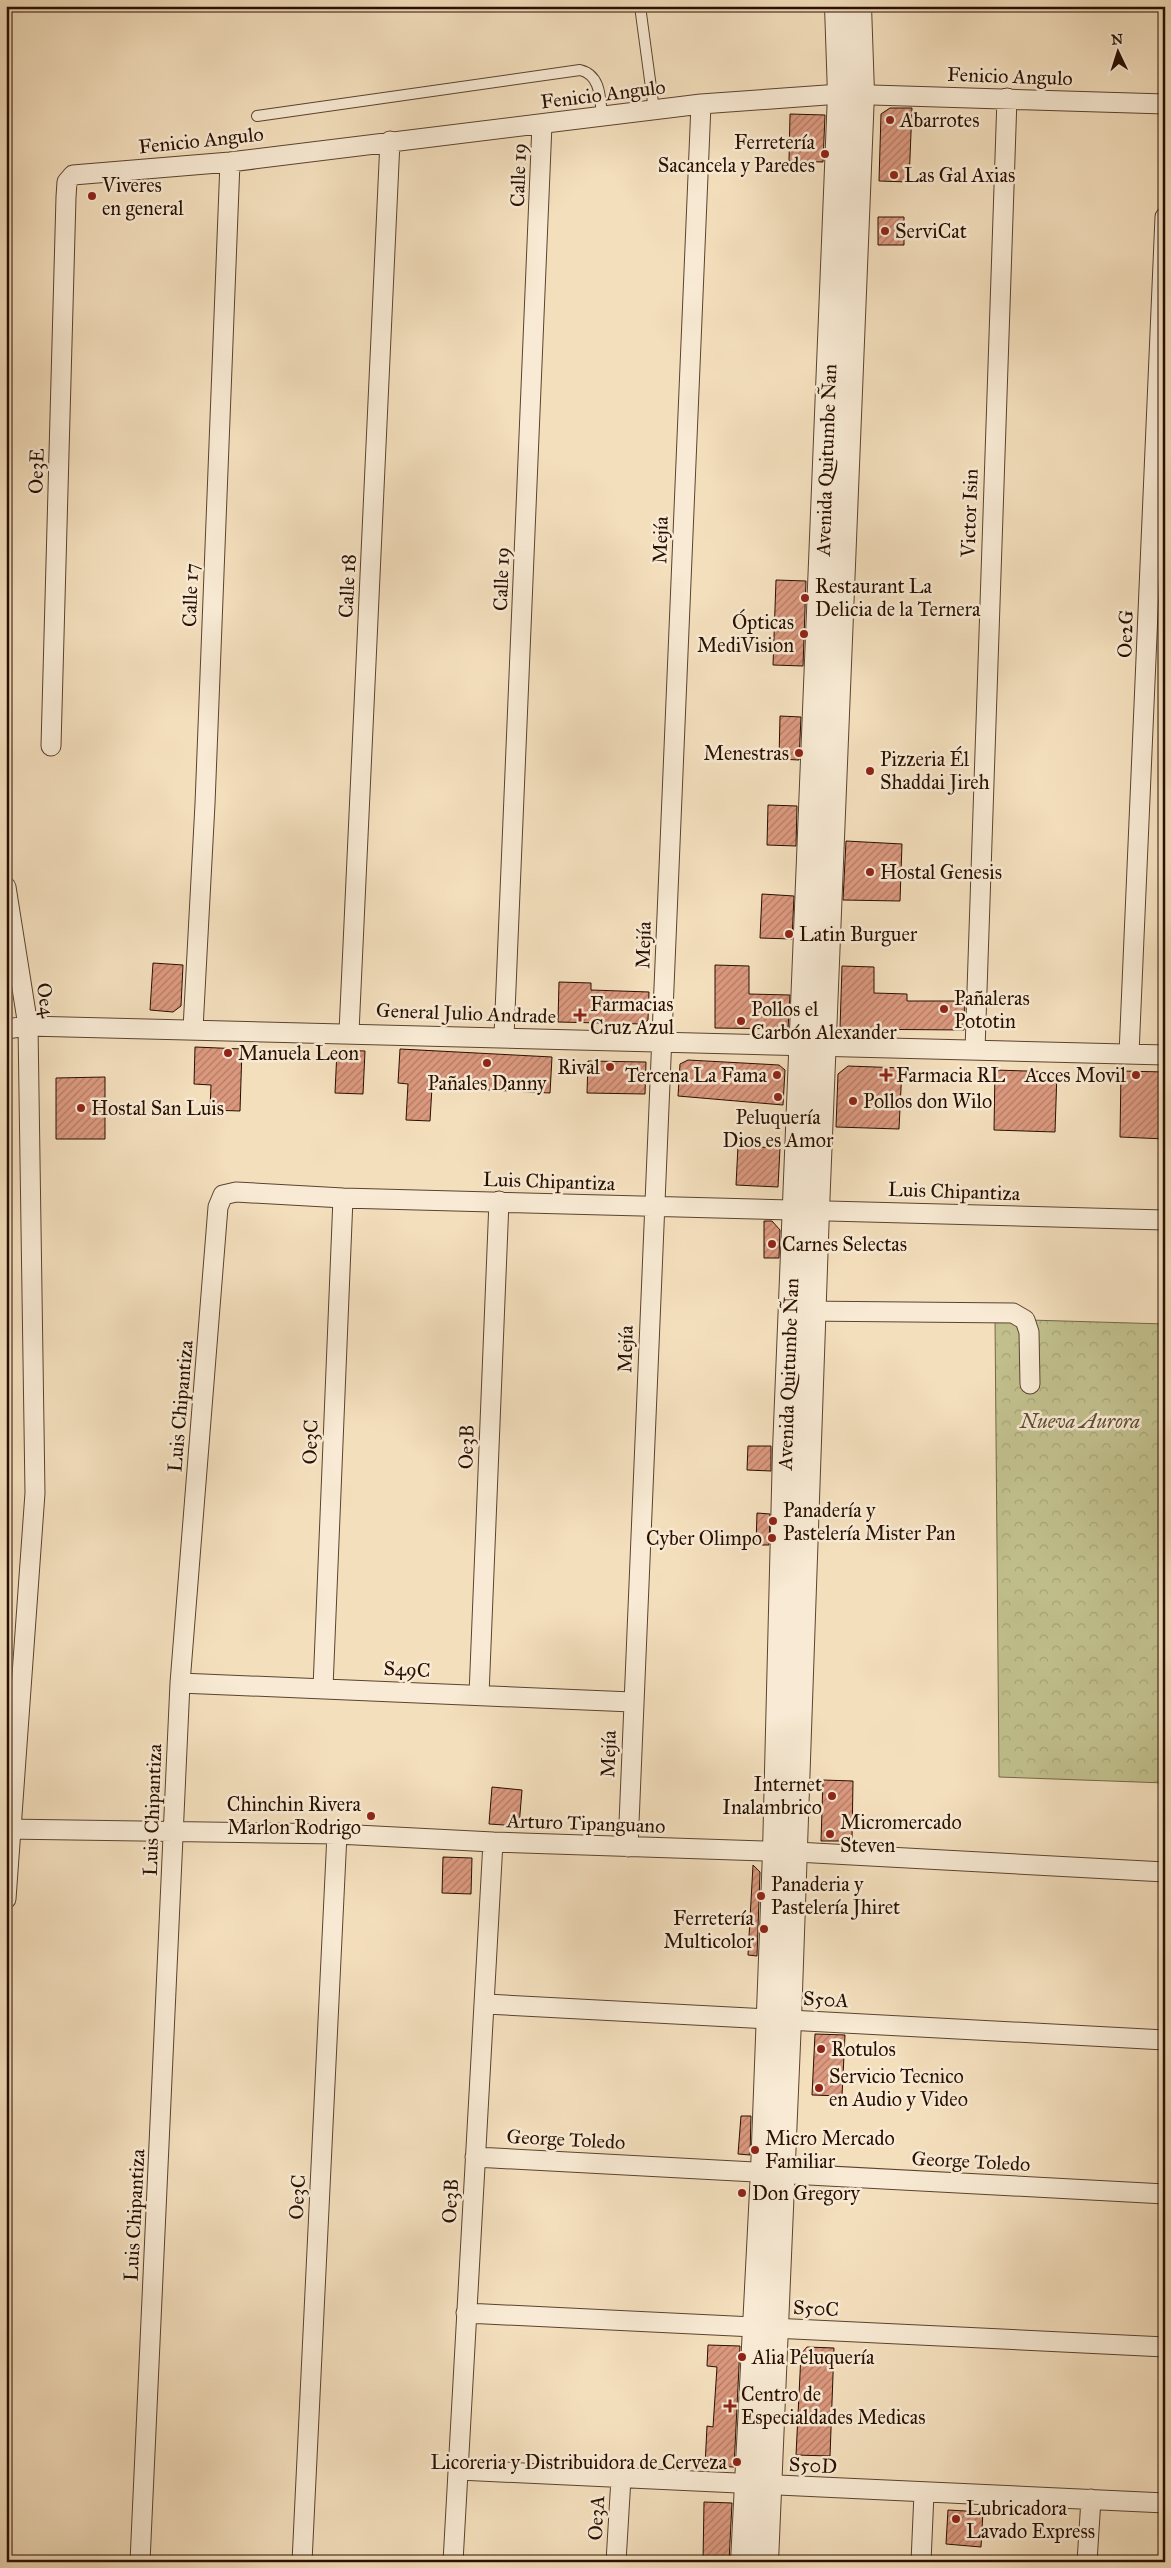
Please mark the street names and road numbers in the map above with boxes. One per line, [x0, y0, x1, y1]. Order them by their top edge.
street label: Fenicio Angulo [947, 62, 1073, 91]
street label: Fenicio Angulo [539, 74, 667, 115]
street label: Fenicio Angulo [137, 122, 265, 159]
street label: Calle 19 [505, 143, 531, 207]
street label: Avenida Quitumbe Ñan [810, 363, 841, 557]
street label: Oe3E [23, 448, 49, 494]
street label: Victor Isin [955, 468, 983, 559]
street label: Mejía [647, 515, 673, 564]
street label: Calle 19 [488, 547, 514, 611]
street label: Calle 18 [333, 553, 361, 619]
street label: Calle 17 [177, 563, 203, 627]
street label: Oe2G [1112, 610, 1138, 658]
street label: Mejía [630, 920, 656, 969]
street label: Oe4 [32, 981, 60, 1020]
street label: General Julio Andrade [376, 998, 556, 1029]
street label: Luis Chipantiza [482, 1167, 616, 1195]
street label: Luis Chipantiza [887, 1177, 1021, 1205]
street label: Avenida Quitumbe Ñan [772, 1277, 803, 1471]
street label: Mejía [612, 1324, 638, 1373]
street label: Luis Chipantiza [162, 1339, 198, 1473]
street label: Oe3C [297, 1419, 323, 1465]
street label: Oe3B [453, 1424, 479, 1470]
street label: S49C [383, 1656, 431, 1682]
street label: Mejía [595, 1729, 621, 1778]
street label: Luis Chipantiza [138, 1743, 166, 1877]
street label: Arturo Tipanguano [505, 1808, 666, 1839]
street label: S50A [802, 1986, 850, 2012]
street label: George Toledo [506, 2124, 626, 2155]
street label: George Toledo [911, 2146, 1031, 2177]
street label: Luis Chipantiza [119, 2148, 149, 2282]
street label: Oe3C [284, 2174, 310, 2220]
street label: Oe3B [437, 2178, 463, 2224]
street label: S50C [792, 2295, 840, 2321]
street label: S50D [788, 2452, 838, 2478]
street label: Oe3A [583, 2494, 609, 2541]

